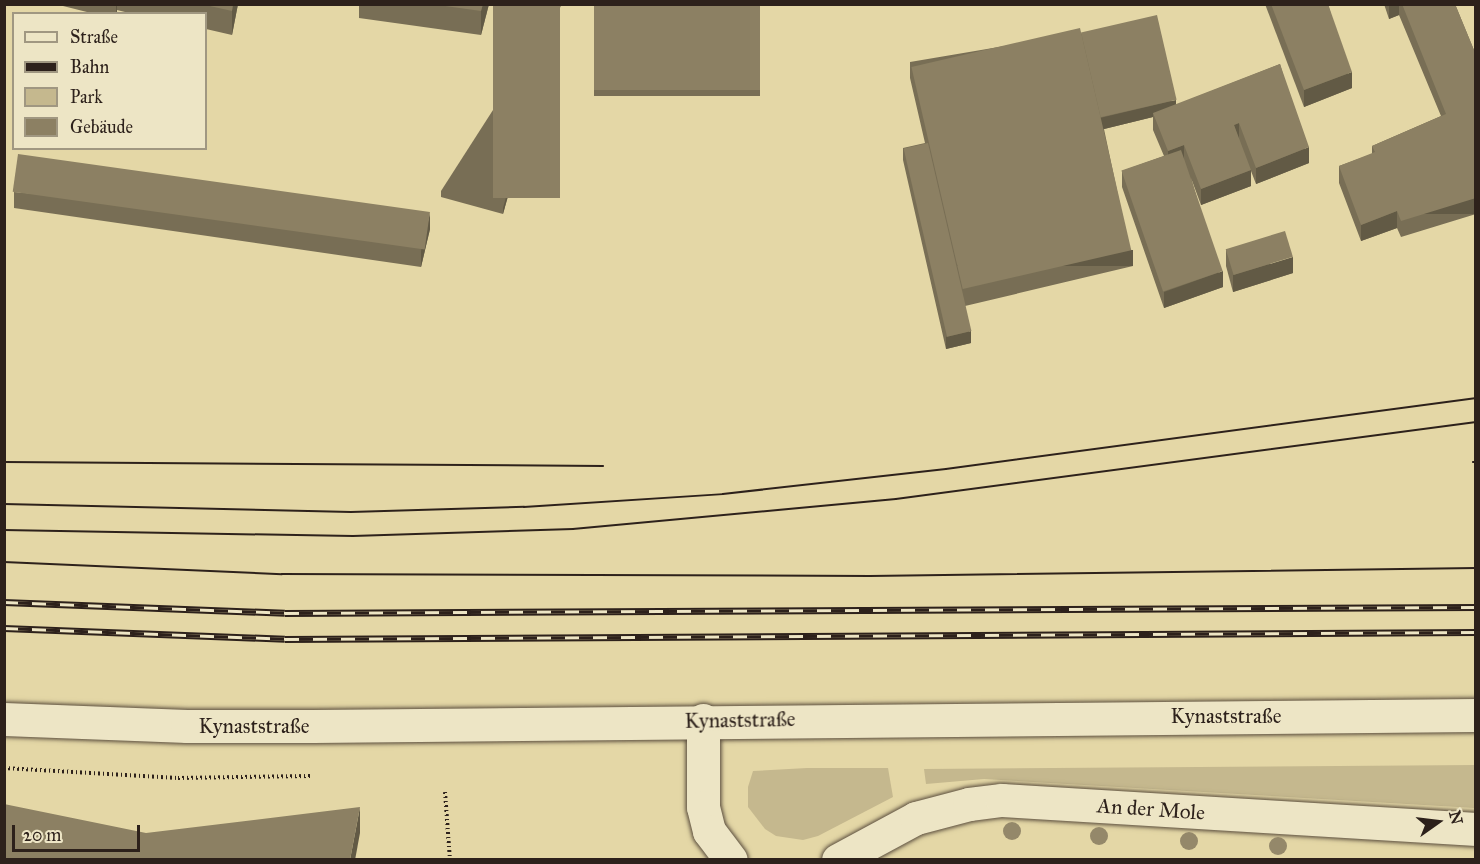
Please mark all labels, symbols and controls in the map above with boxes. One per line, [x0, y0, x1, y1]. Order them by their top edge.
legend [12, 12, 207, 150]
text: Straße [70, 26, 118, 48]
text: Bahn [70, 56, 109, 78]
text: Park [70, 86, 103, 108]
text: Gebäude [70, 116, 133, 138]
street label: Kynaststraße [1171, 703, 1281, 729]
street label: Kynaststraße [684, 706, 796, 734]
street label: Kynaststraße [199, 713, 309, 739]
north arrow [1408, 792, 1468, 852]
street label: An der Mole [1096, 793, 1206, 825]
text: N [1445, 809, 1467, 826]
scale bar [15, 813, 142, 851]
text: 20 m [23, 824, 61, 846]

